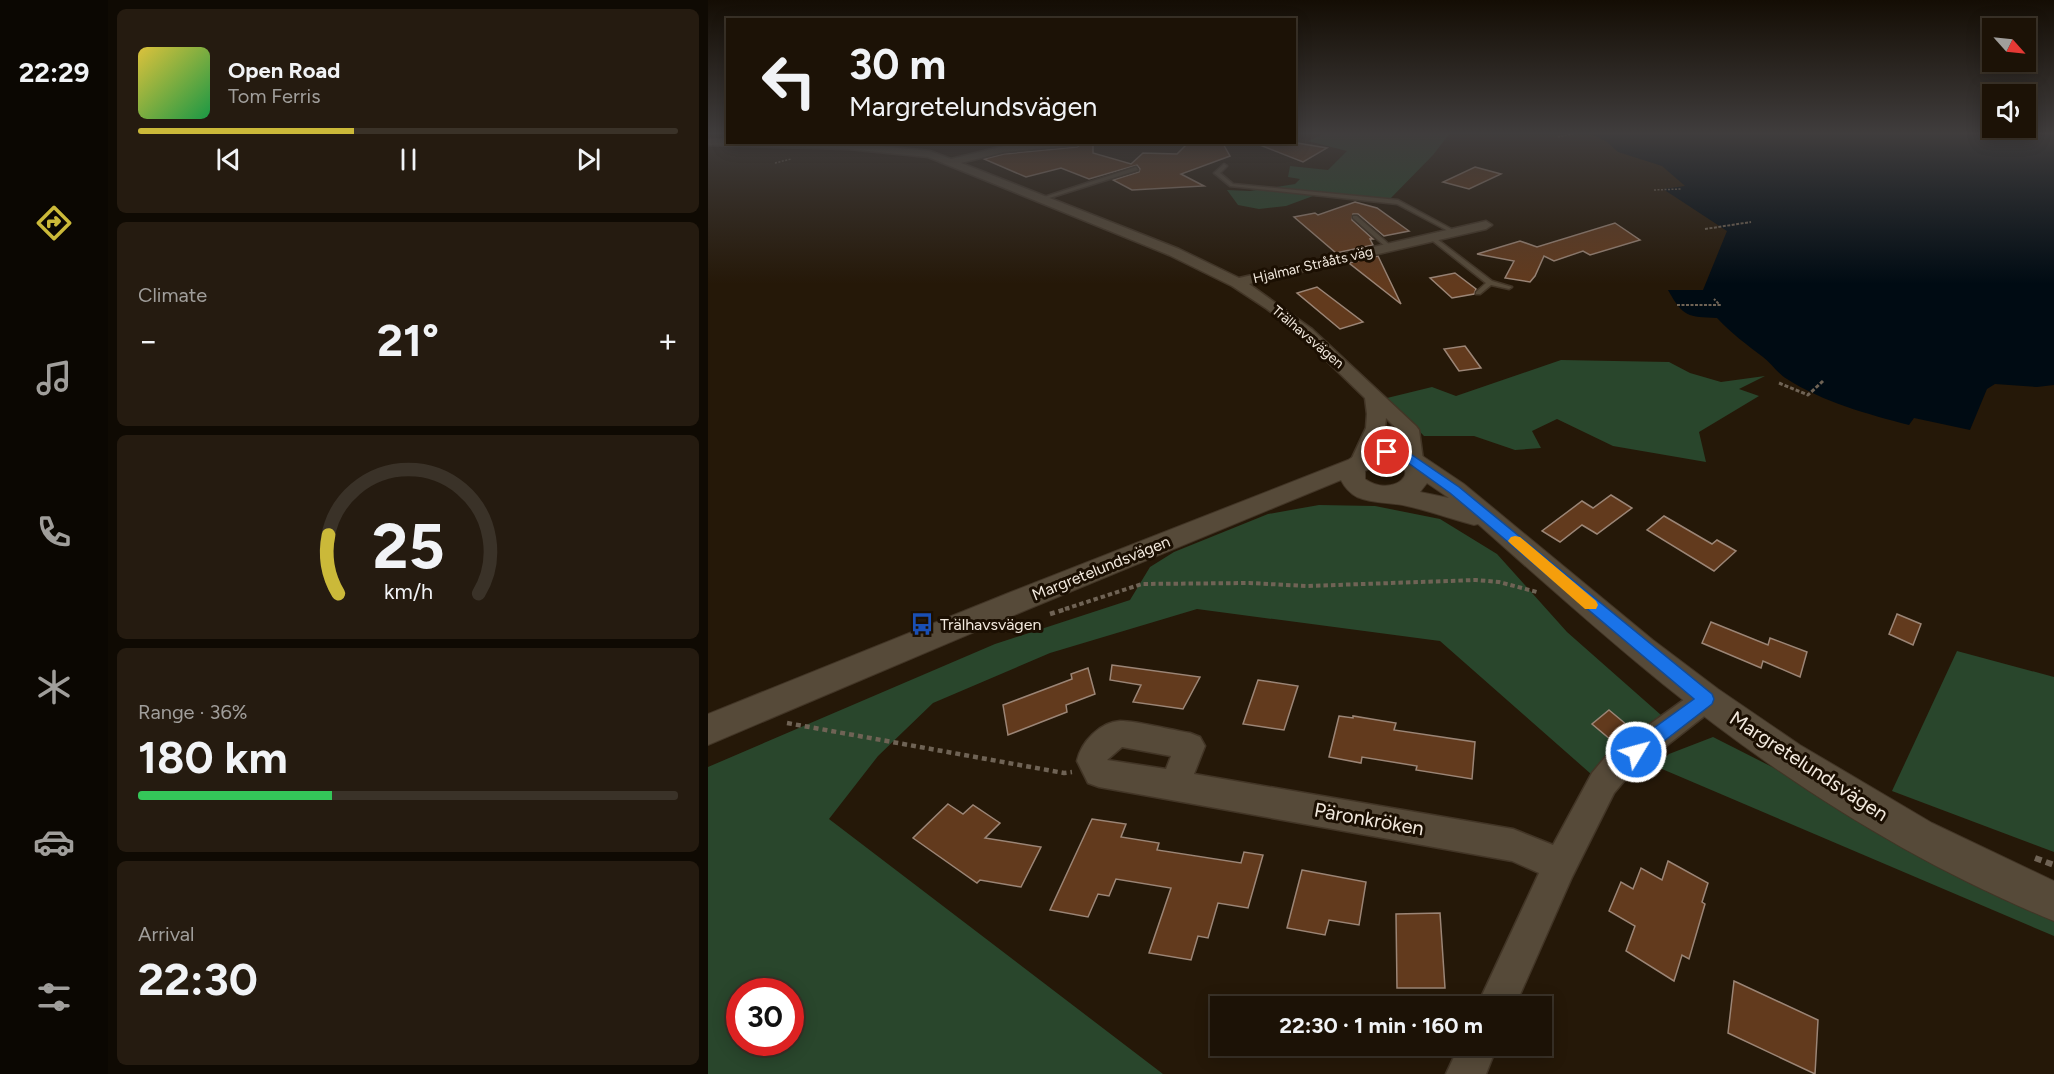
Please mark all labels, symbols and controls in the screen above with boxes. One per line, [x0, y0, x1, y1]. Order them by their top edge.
north arrow [1982, 18, 2036, 72]
map controls [1982, 18, 2036, 138]
text: 30 m [849, 39, 946, 90]
icon: left [750, 42, 828, 120]
text: 22:29 [19, 56, 89, 89]
text: Open Road [228, 57, 340, 84]
text: Tom Ferris [228, 84, 321, 108]
button: sound [1982, 84, 2036, 138]
text: Margretelundsvägen [849, 90, 1097, 123]
icon: previous [212, 143, 245, 176]
icon: pause [392, 143, 425, 176]
icon: next [572, 143, 605, 176]
icon: directions [33, 202, 75, 244]
street label: Hjalmar Strååts väg [1251, 243, 1375, 287]
text: Climate [138, 283, 207, 307]
street label: Trälhavsvägen [1269, 302, 1348, 372]
text: 21° [377, 313, 439, 367]
text: − [138, 321, 159, 360]
text: + [657, 321, 678, 360]
icon: music [33, 357, 75, 399]
pin [1361, 426, 1412, 477]
icon: arrive [1370, 435, 1403, 468]
text: 25 [372, 509, 444, 584]
icon: phone [33, 511, 75, 553]
street label: Margretelundsvägen [1029, 532, 1173, 604]
text: km/h [384, 579, 432, 604]
bus stop icon: Trälhavsvägen [909, 611, 935, 637]
place label: Trälhavsvägen [940, 615, 1041, 634]
icon: climate [33, 666, 75, 708]
text: Range · 36% [138, 700, 247, 724]
street label: Margretelundsvägen [1725, 706, 1893, 826]
position arrow [1604, 720, 1668, 784]
text: 180 km [138, 730, 288, 784]
street label: Päronkröken [1312, 798, 1426, 840]
icon: car [33, 821, 75, 863]
text: Arrival [138, 922, 194, 946]
text: 22:30 [138, 952, 258, 1006]
icon: filters [33, 976, 75, 1018]
speed limit sign: 30 [726, 978, 804, 1056]
text: 22:30 · 1 min · 160 m [1279, 1012, 1483, 1039]

